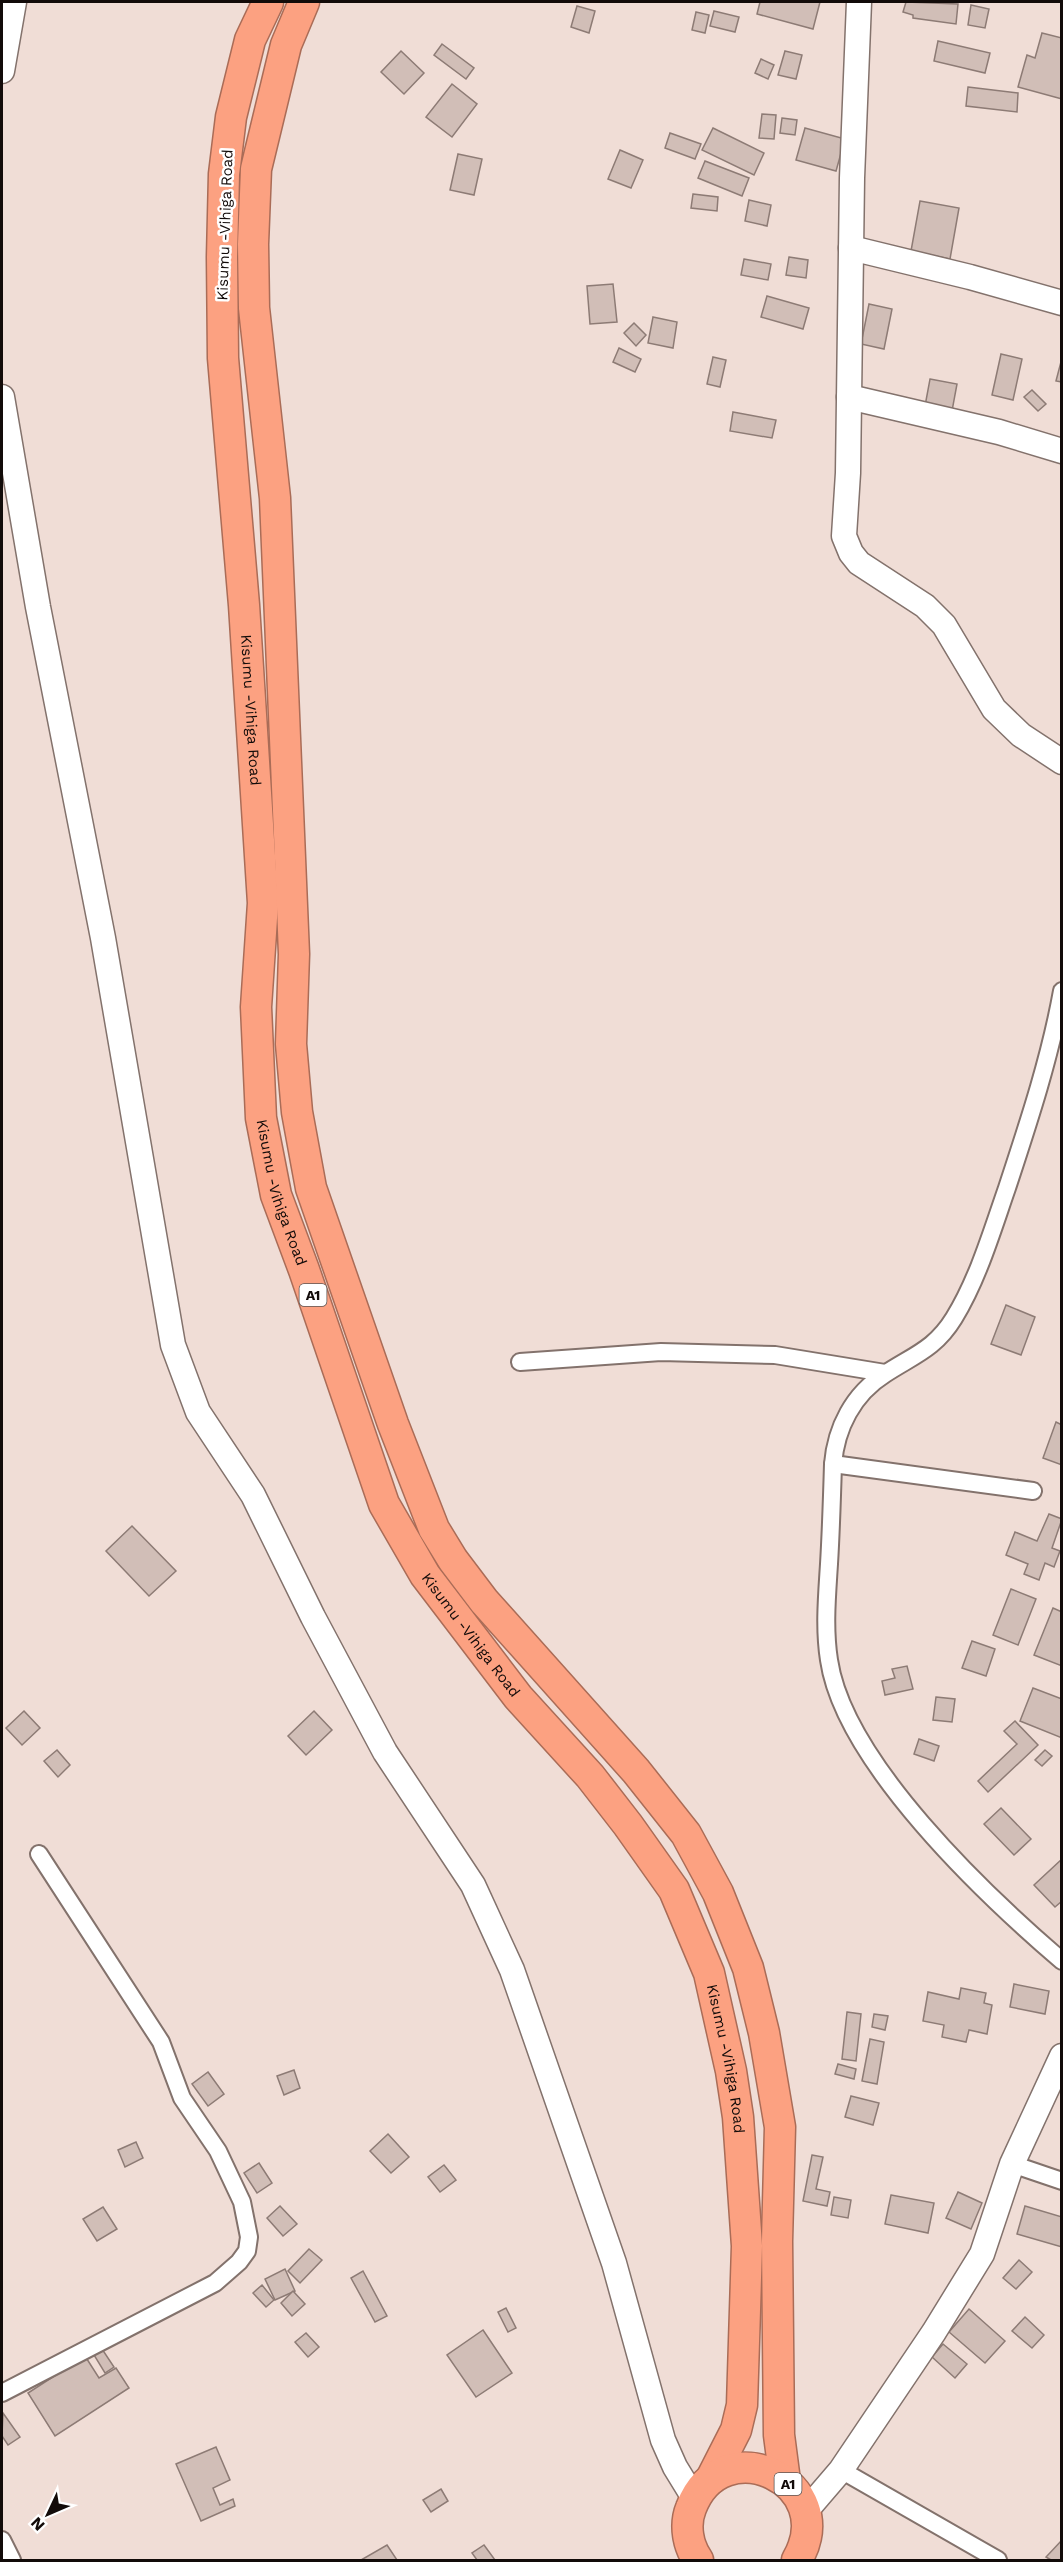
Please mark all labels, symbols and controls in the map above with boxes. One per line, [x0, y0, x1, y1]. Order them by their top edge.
street label: Kisumu -Vihiga Road [213, 149, 237, 301]
street label: Kisumu -Vihiga Road [237, 634, 265, 786]
street label: Kisumu -Vihiga Road [252, 1118, 311, 1268]
road number: A1 [300, 1284, 326, 1306]
street label: Kisumu -Vihiga Road [418, 1569, 524, 1701]
street label: Kisumu -Vihiga Road [703, 1983, 748, 2134]
road number: A1 [774, 2473, 802, 2495]
north arrow [18, 2484, 78, 2544]
text: N [27, 2513, 49, 2535]

